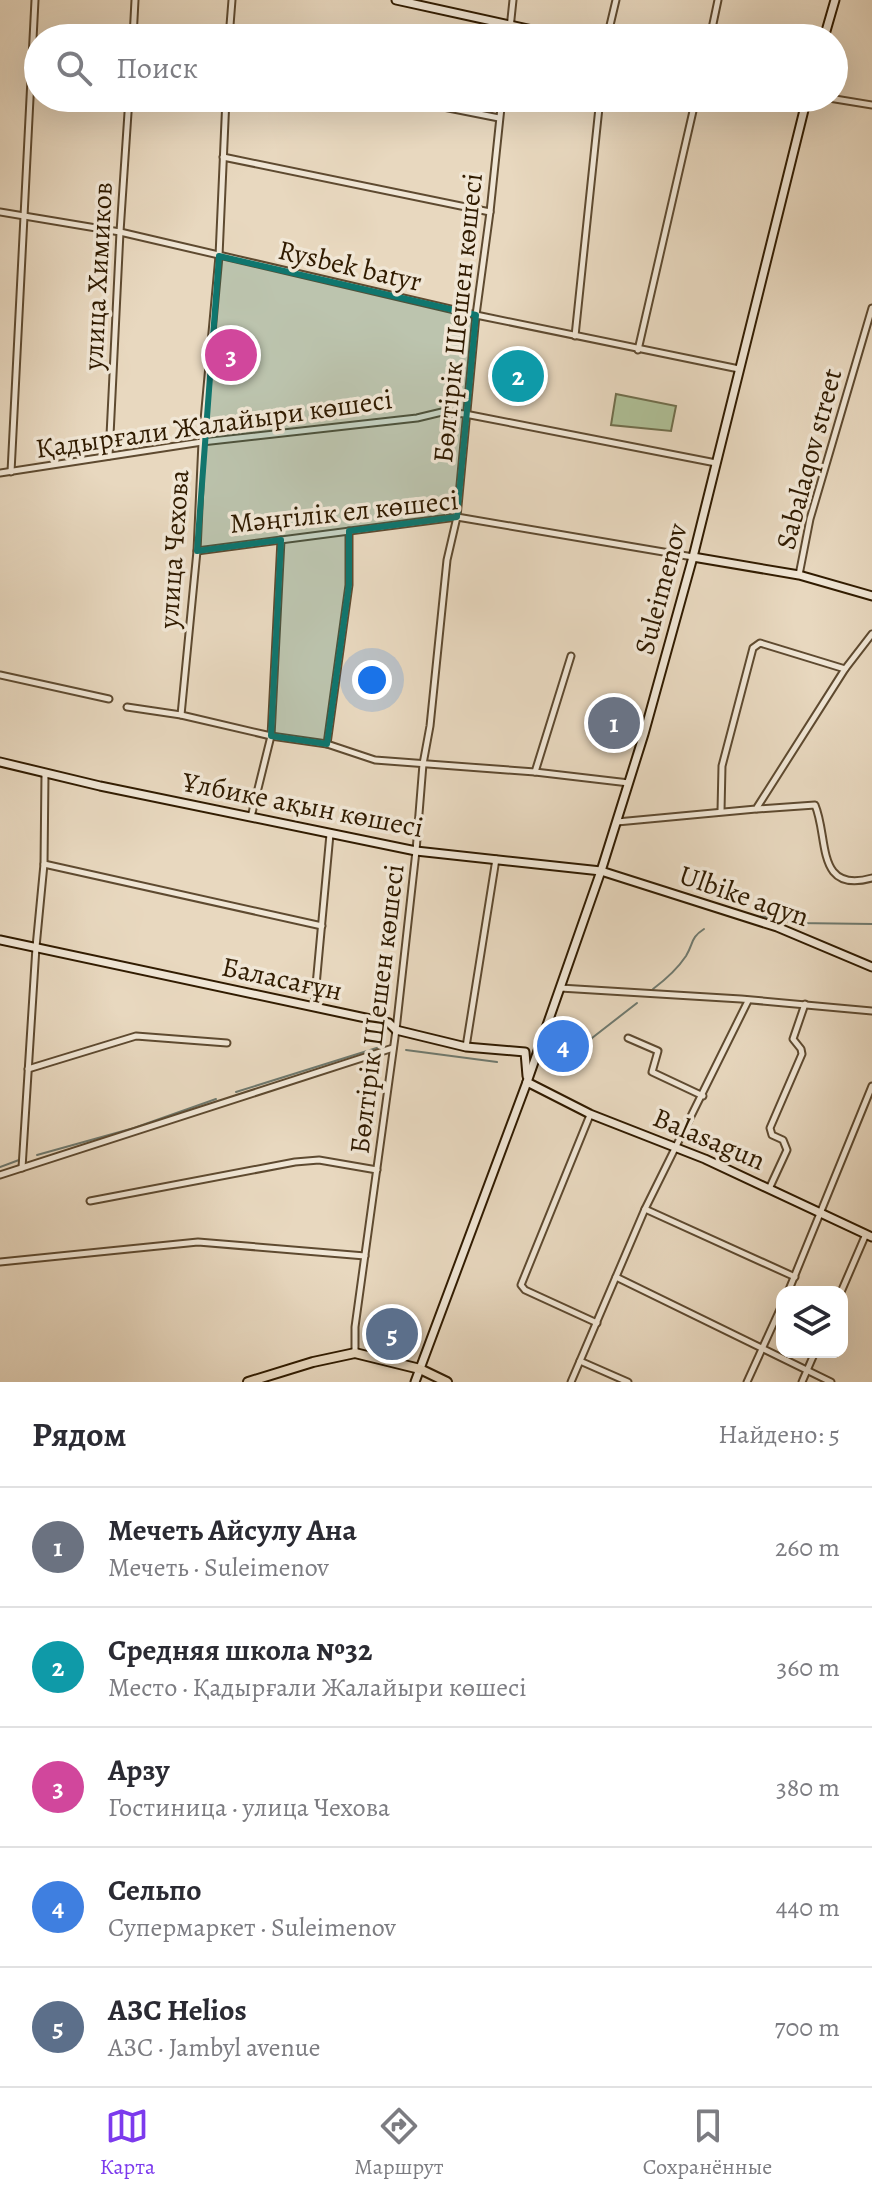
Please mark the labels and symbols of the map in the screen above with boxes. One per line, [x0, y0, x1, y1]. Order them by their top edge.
street label: Бөлтірік Шешен көшесі [424, 171, 492, 465]
street label: улица Химиков [74, 181, 122, 372]
street label: Rysbek batyr [274, 231, 426, 301]
pin: 3 [205, 325, 257, 385]
pin: 2 [492, 346, 544, 406]
street label: Sabalaqov street [767, 364, 851, 554]
street label: Қадырғали Жалайыри көшесі [33, 380, 395, 468]
street label: улица Чехова [149, 468, 199, 631]
street label: Мәңгілік ел көшесі [228, 481, 460, 543]
street label: Suleimenov [625, 519, 697, 659]
your location [352, 660, 392, 700]
pin: 1 [588, 693, 640, 753]
street label: Ұлбике ақын көшесі [178, 763, 427, 847]
street label: Ulbike aqyn [674, 856, 814, 936]
street label: Бөлтірік Шешен көшесі [340, 862, 414, 1156]
street label: Баласағұн [218, 948, 346, 1010]
pin: 4 [537, 1016, 589, 1076]
street label: Balasagun [647, 1098, 771, 1180]
pin: 5 [366, 1304, 418, 1364]

